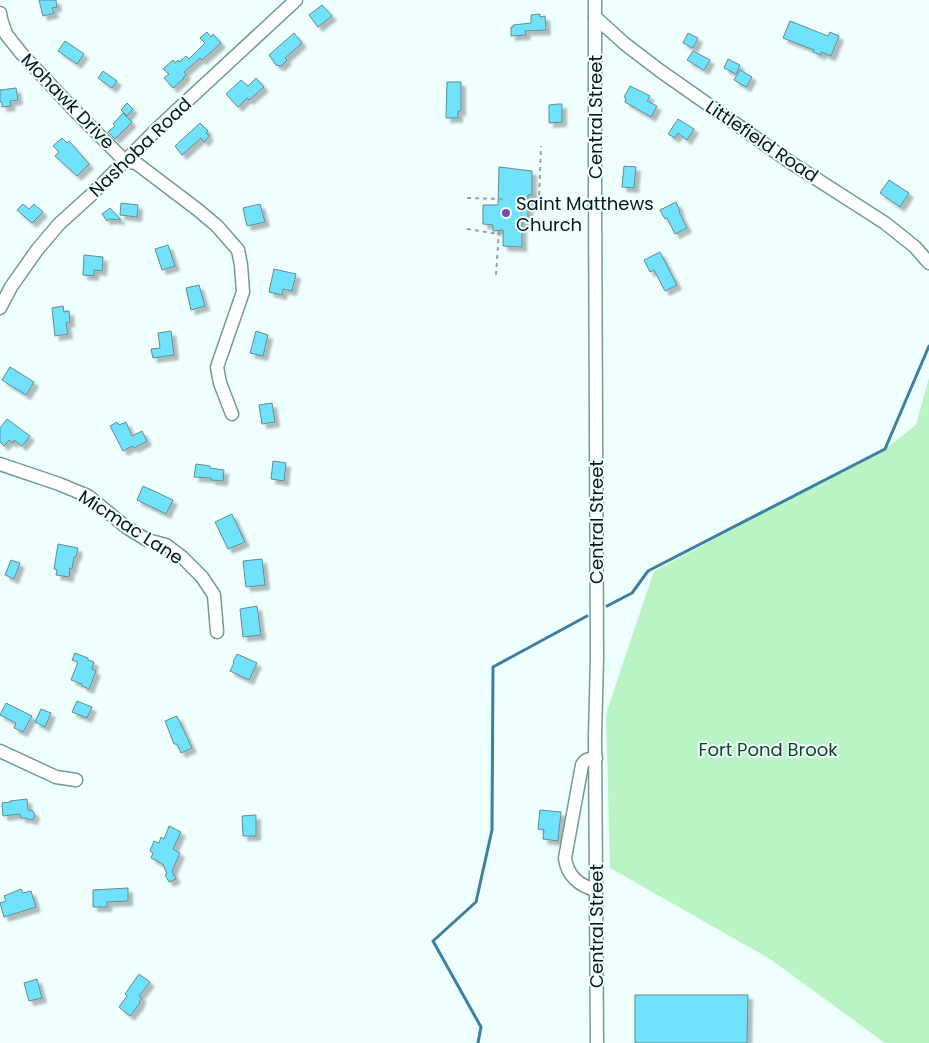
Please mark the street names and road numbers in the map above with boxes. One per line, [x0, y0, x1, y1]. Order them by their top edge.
street label: Mohawk Drive [16, 47, 120, 155]
street label: Central Street [583, 55, 608, 179]
street label: Nashoba Road [83, 92, 197, 202]
street label: Littlefield Road [701, 94, 823, 188]
street label: Central Street [584, 460, 609, 584]
street label: Micmac Lane [74, 484, 188, 570]
street label: Central Street [584, 864, 609, 988]

